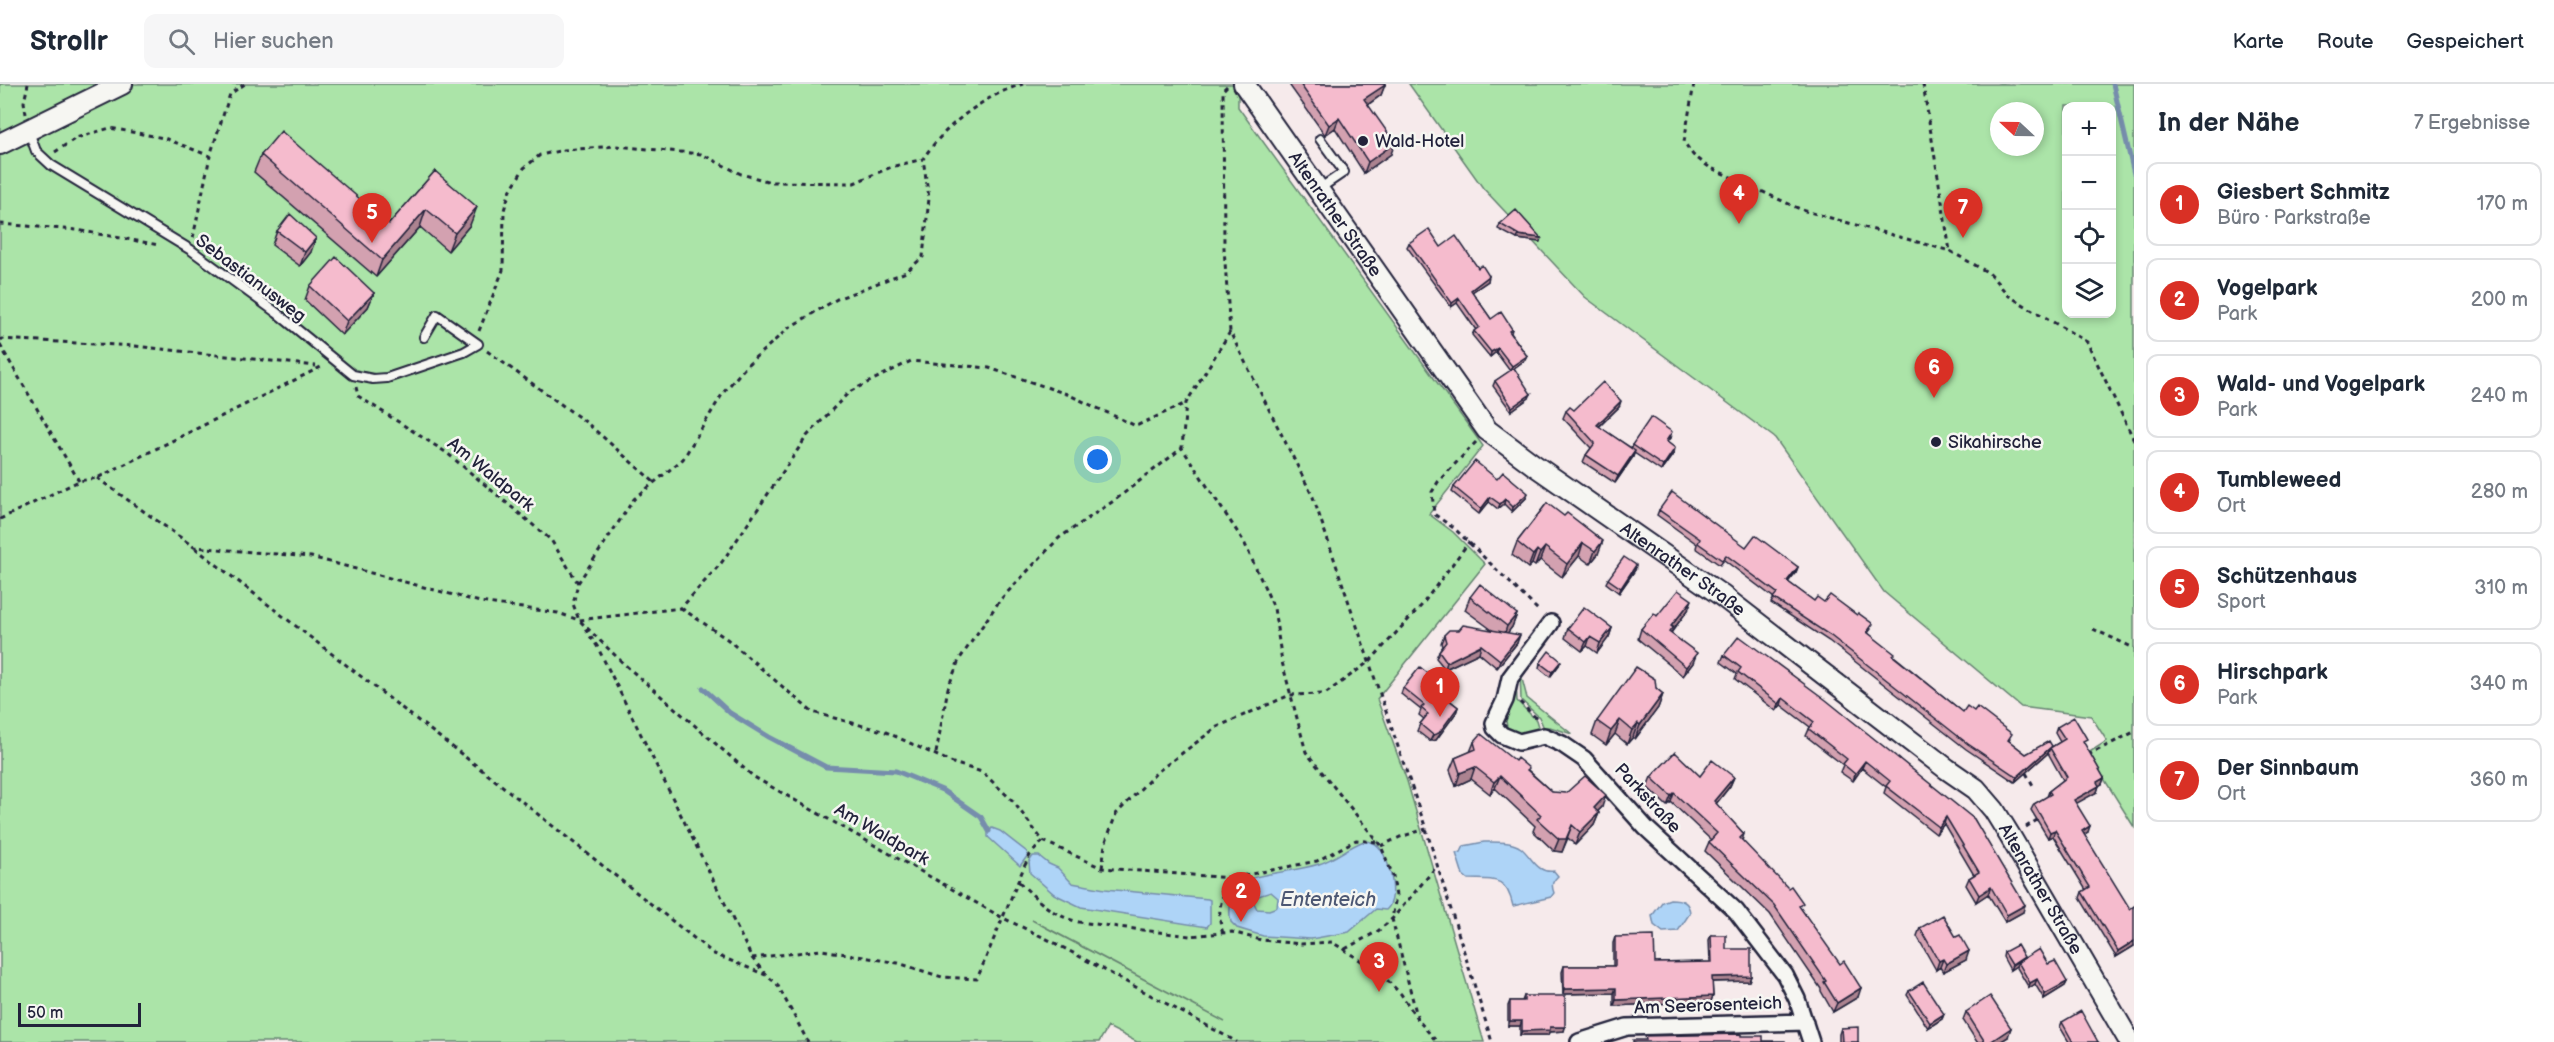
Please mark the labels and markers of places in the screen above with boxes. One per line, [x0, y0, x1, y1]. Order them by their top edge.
place label: Wald-Hotel [1375, 131, 1464, 152]
marker: Wald-Hotel [1356, 134, 1370, 148]
pin: 4 [1720, 174, 1758, 224]
pin: 7 [1944, 188, 1982, 238]
pin: 5 [352, 194, 392, 243]
pin: 6 [1914, 348, 1954, 398]
place label: Sikahirsche [1948, 432, 2042, 453]
marker: Sikahirsche [1929, 435, 1943, 449]
pin: 1 [1420, 668, 1460, 717]
pin: 2 [1222, 872, 1260, 922]
pin: 3 [1360, 942, 1398, 992]

